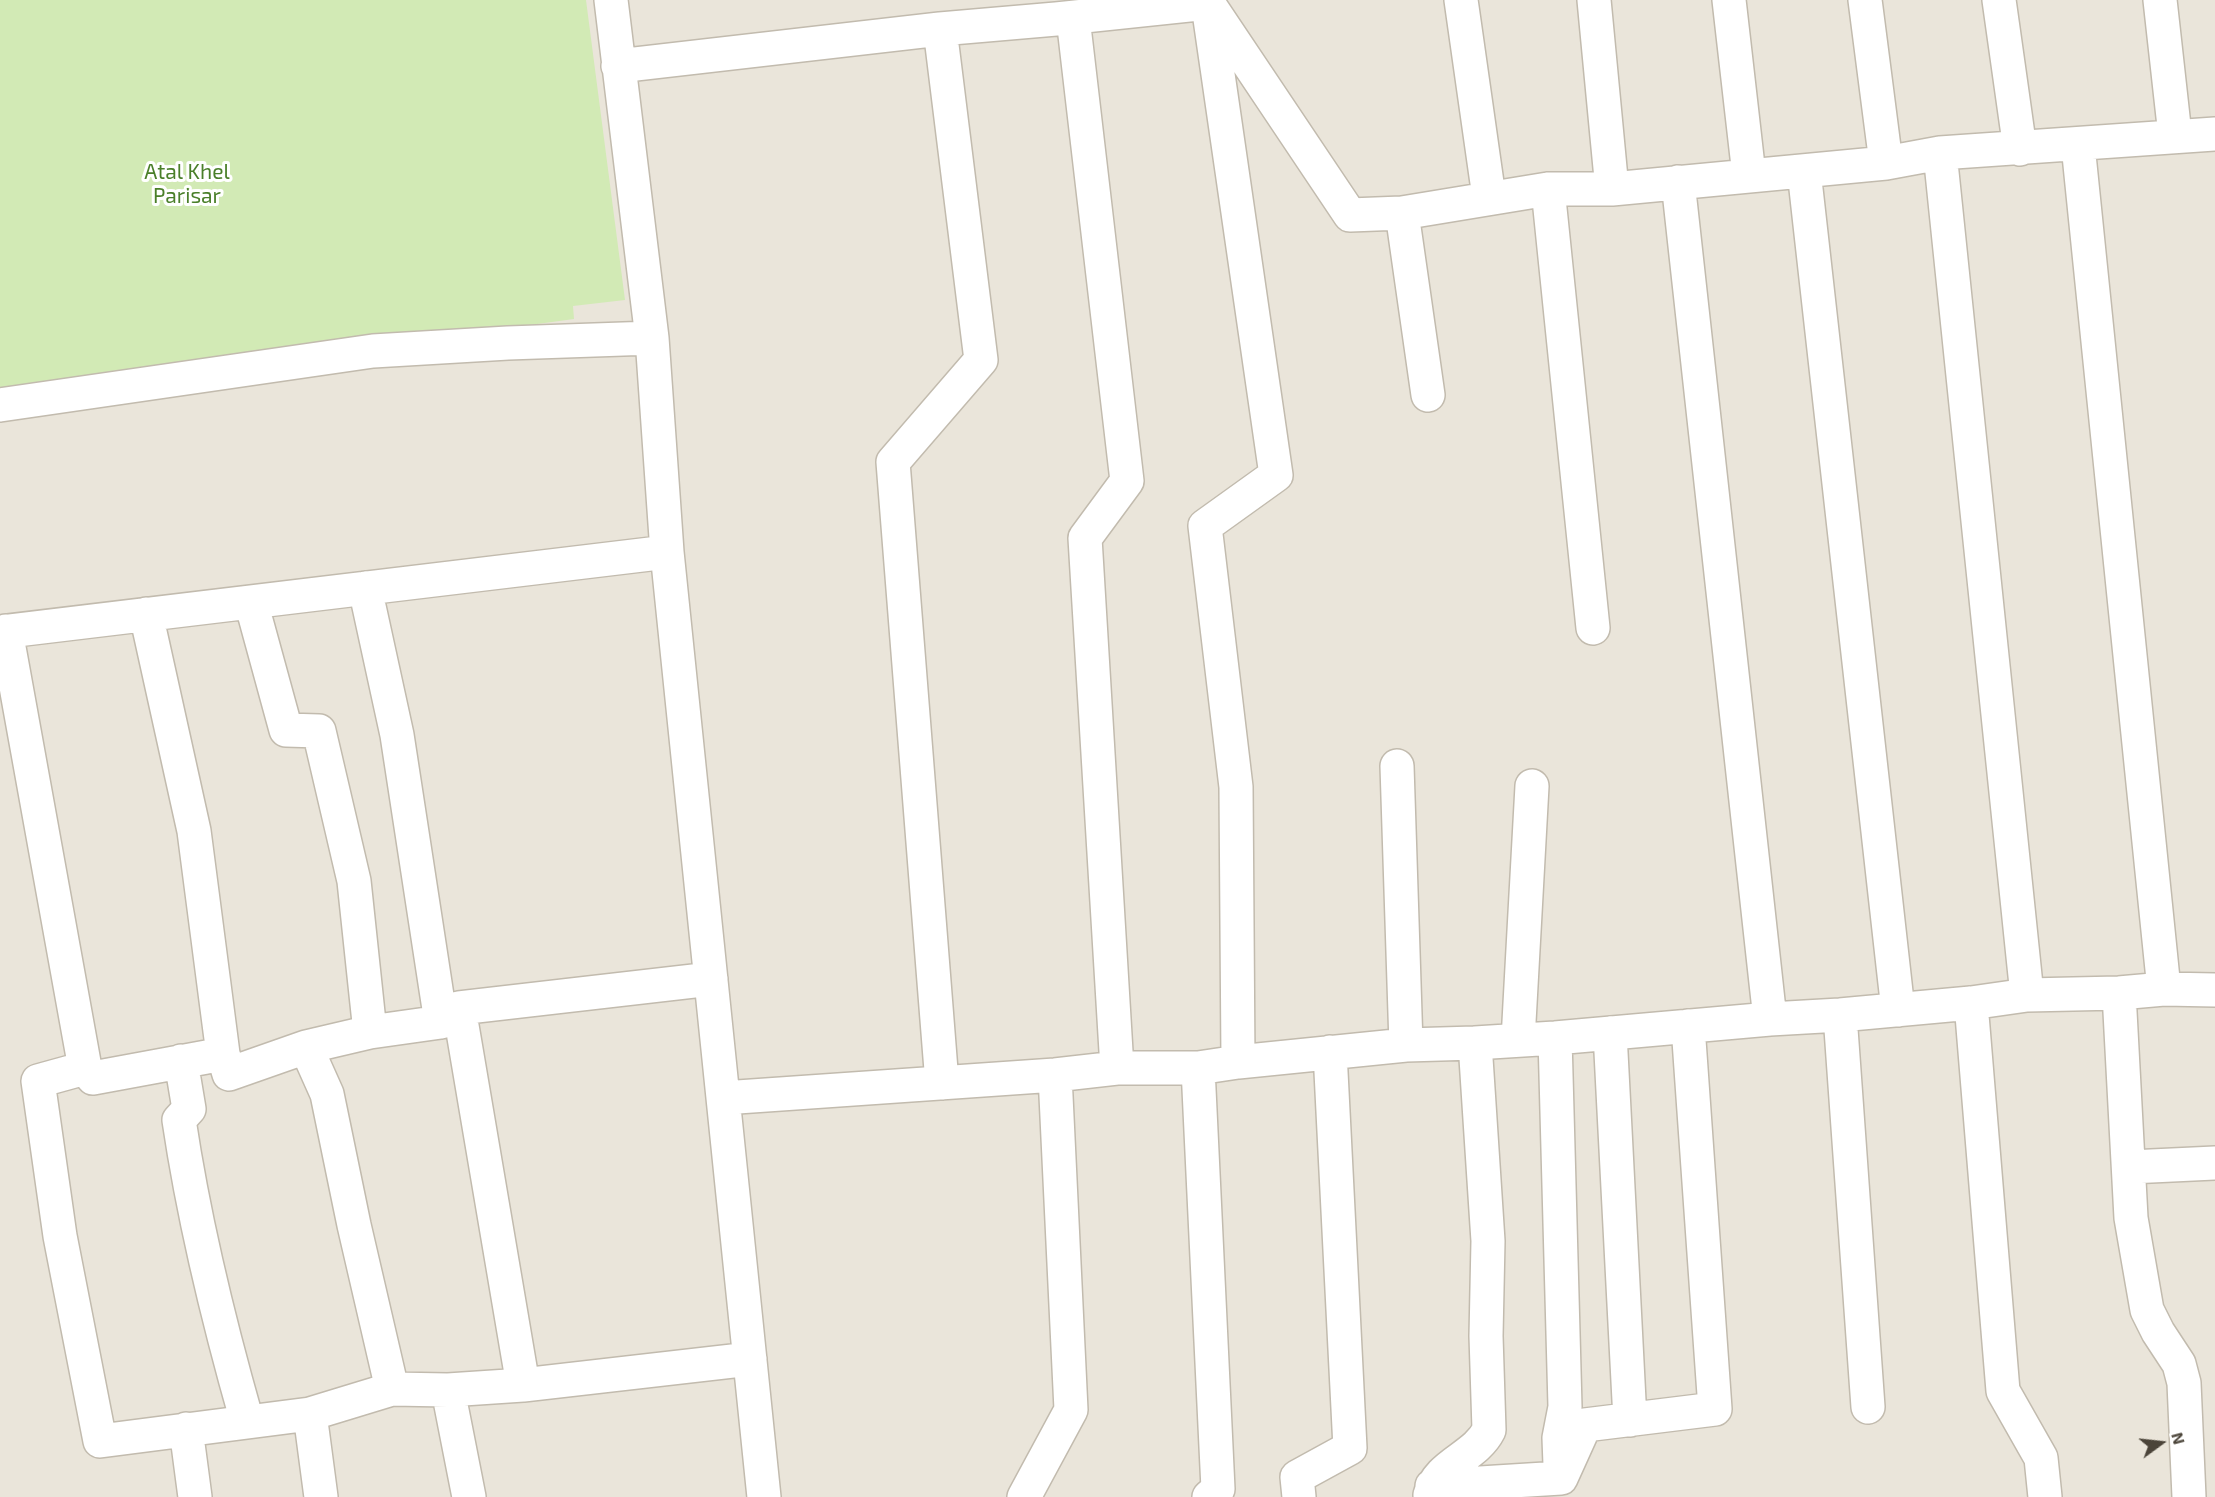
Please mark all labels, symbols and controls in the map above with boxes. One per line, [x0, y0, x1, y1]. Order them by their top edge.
park label: Atal Khel Parisar [144, 159, 230, 209]
north arrow [2131, 1413, 2191, 1473]
text: N [2168, 1430, 2190, 1446]

